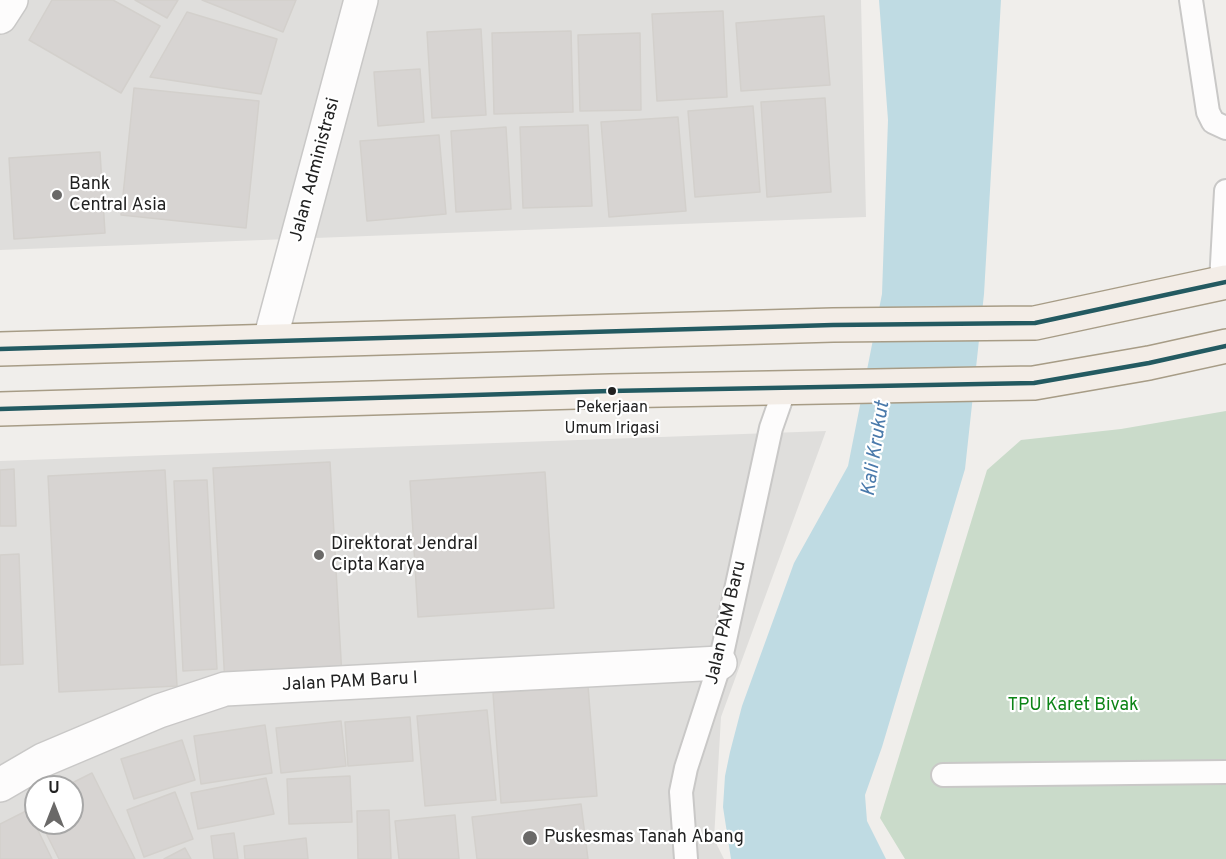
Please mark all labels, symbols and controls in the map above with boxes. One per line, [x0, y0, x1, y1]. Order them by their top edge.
street label: Jalan Administrasi [286, 96, 346, 244]
place label: Bank Central Asia [69, 174, 166, 216]
marker: Bank Central Asia [50, 188, 64, 202]
marker: Pekerjaan Umum Irigasi [606, 385, 618, 397]
place label: Pekerjaan Umum Irigasi [565, 399, 659, 437]
water label: Kali Krukut [858, 400, 896, 498]
place label: Direktorat Jendral Cipta Karya [331, 534, 478, 576]
marker: Direktorat Jendral Cipta Karya [312, 548, 326, 562]
street label: Jalan PAM Baru [702, 559, 752, 687]
street label: Jalan PAM Baru I [281, 669, 419, 697]
park label: TPU Karet Bivak [1008, 695, 1138, 717]
north arrow [24, 775, 84, 835]
text: U [48, 779, 60, 799]
place label: Puskesmas Tanah Abang [544, 827, 744, 849]
marker: Puskesmas Tanah Abang [521, 829, 539, 847]

